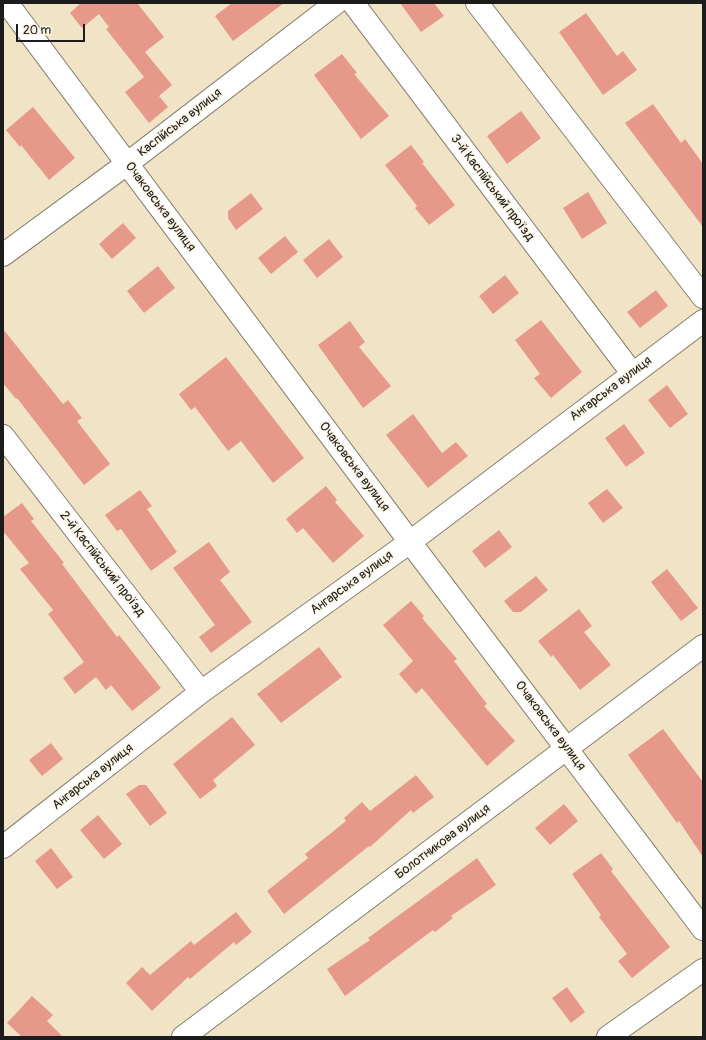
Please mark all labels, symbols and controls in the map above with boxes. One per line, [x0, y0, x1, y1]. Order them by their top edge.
scale bar [18, 16, 87, 42]
text: 20 m [23, 23, 51, 38]
street label: Каспійська вулиця [135, 85, 225, 161]
street label: 3-й Каспійський проїзд [447, 132, 537, 244]
street label: Очаковська вулиця [121, 159, 199, 255]
street label: Ангарська вулиця [567, 353, 655, 425]
street label: Очаковська вулиця [315, 419, 393, 515]
street label: 2-й Каспійський проїзд [56, 508, 148, 620]
street label: Ангарська вулиця [308, 548, 396, 618]
street label: Очаковська вулиця [511, 678, 589, 774]
street label: Ангарська вулиця [49, 741, 137, 813]
street label: Болотникова вулиця [392, 801, 494, 883]

